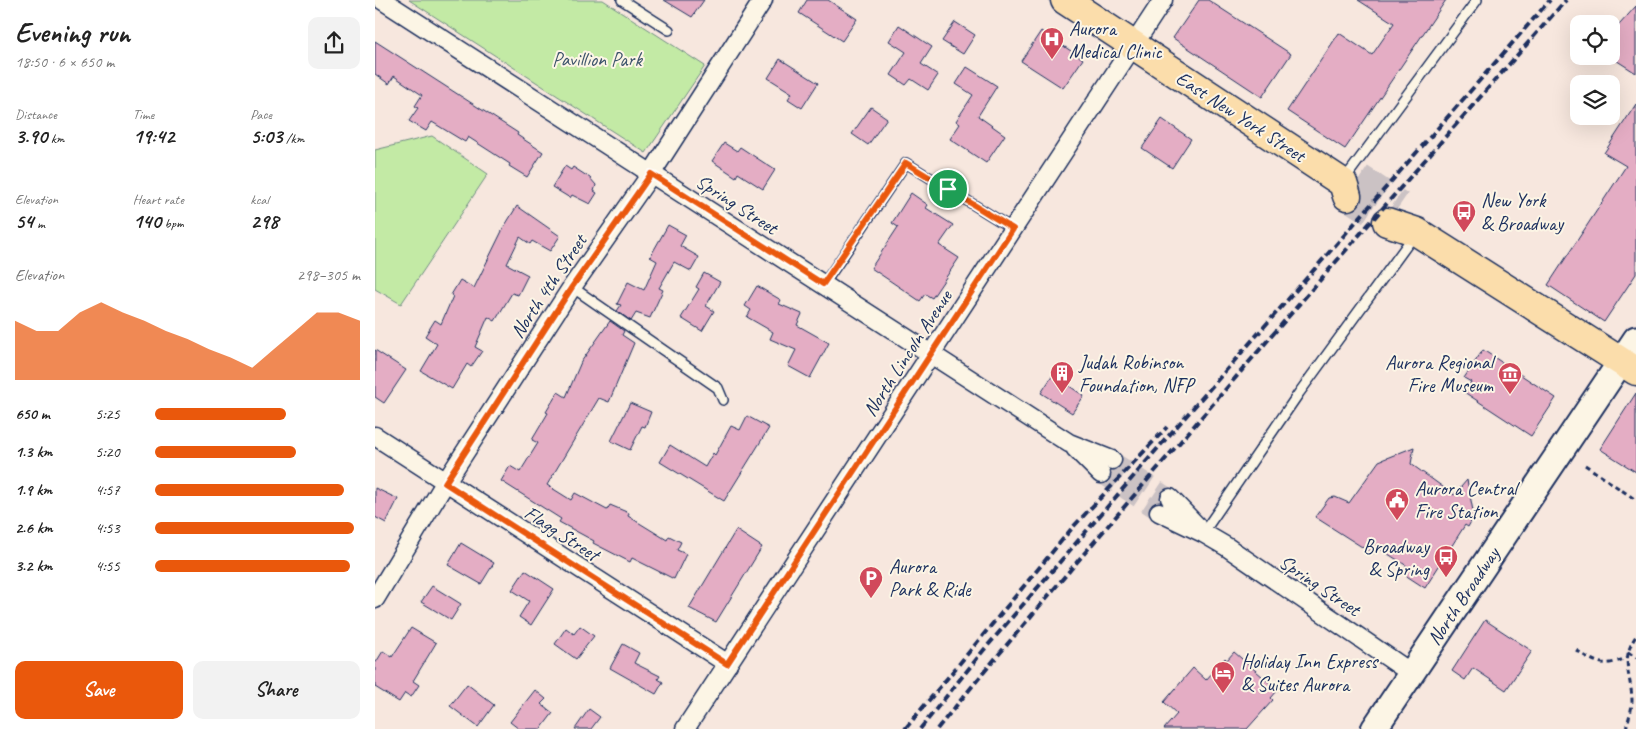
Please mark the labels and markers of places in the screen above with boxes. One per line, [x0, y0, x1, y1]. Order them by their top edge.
place label: Aurora Medical Clinic [1069, 16, 1162, 64]
hospital icon: Aurora Medical Clinic [1039, 26, 1065, 60]
pin [927, 168, 969, 210]
place label: New York & Broadway [1481, 188, 1565, 236]
bus stop icon: New York & Broadway [1451, 199, 1477, 233]
place label: Judah Robinson Foundation, NFP [1078, 350, 1196, 398]
place label: Aurora Regional Fire Museum [1385, 350, 1497, 398]
building icon: Judah Robinson Foundation, NFP [1049, 360, 1075, 394]
museum icon: Aurora Regional Fire Museum [1497, 361, 1523, 395]
place label: Aurora Central Fire Station [1415, 476, 1521, 524]
public building icon: Aurora Central Fire Station [1384, 487, 1410, 521]
place label: Broadway & Spring [1363, 534, 1431, 582]
bus stop icon: Broadway & Spring [1433, 544, 1459, 578]
place label: Aurora Park & Ride [889, 554, 972, 602]
parking icon: Aurora Park & Ride [858, 565, 884, 599]
place label: Holiday Inn Express & Suites Aurora [1241, 649, 1379, 697]
hotel icon: Holiday Inn Express & Suites Aurora [1210, 660, 1236, 694]

